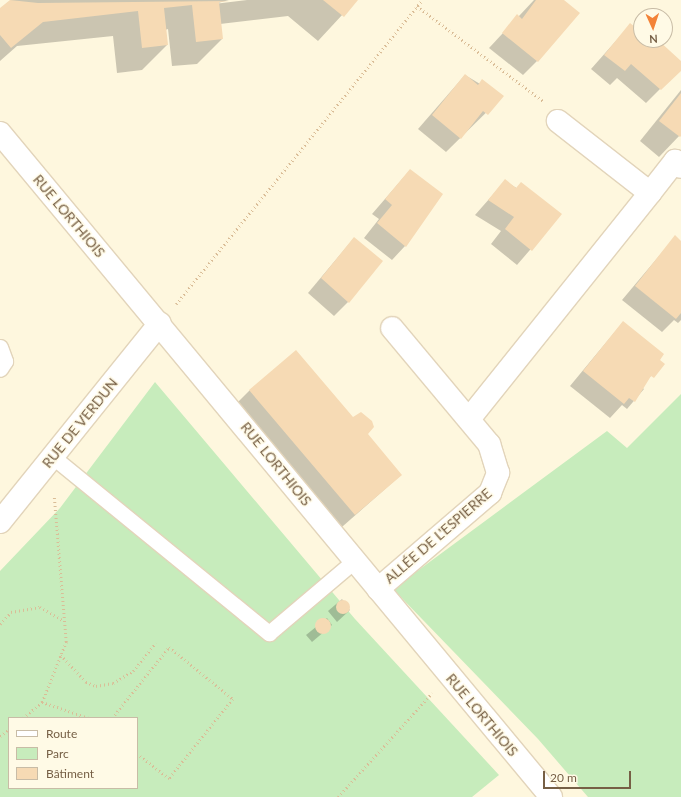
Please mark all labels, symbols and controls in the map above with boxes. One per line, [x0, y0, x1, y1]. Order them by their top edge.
north arrow [633, 8, 673, 48]
text: N [649, 33, 658, 46]
street label: RUE LORTHIOIS [30, 171, 108, 261]
street label: RUE DE VERDUN [39, 375, 121, 471]
street label: RUE LORTHIOIS [237, 419, 315, 509]
street label: ALLÉE DE L'ESPIERRE [381, 485, 495, 587]
street label: RUE LORTHIOIS [443, 670, 521, 760]
legend [8, 717, 138, 789]
text: Route [46, 726, 77, 741]
text: Parc [46, 746, 69, 761]
scale bar [545, 763, 633, 789]
text: Bâtiment [46, 766, 94, 781]
text: 20 m [550, 770, 577, 785]

